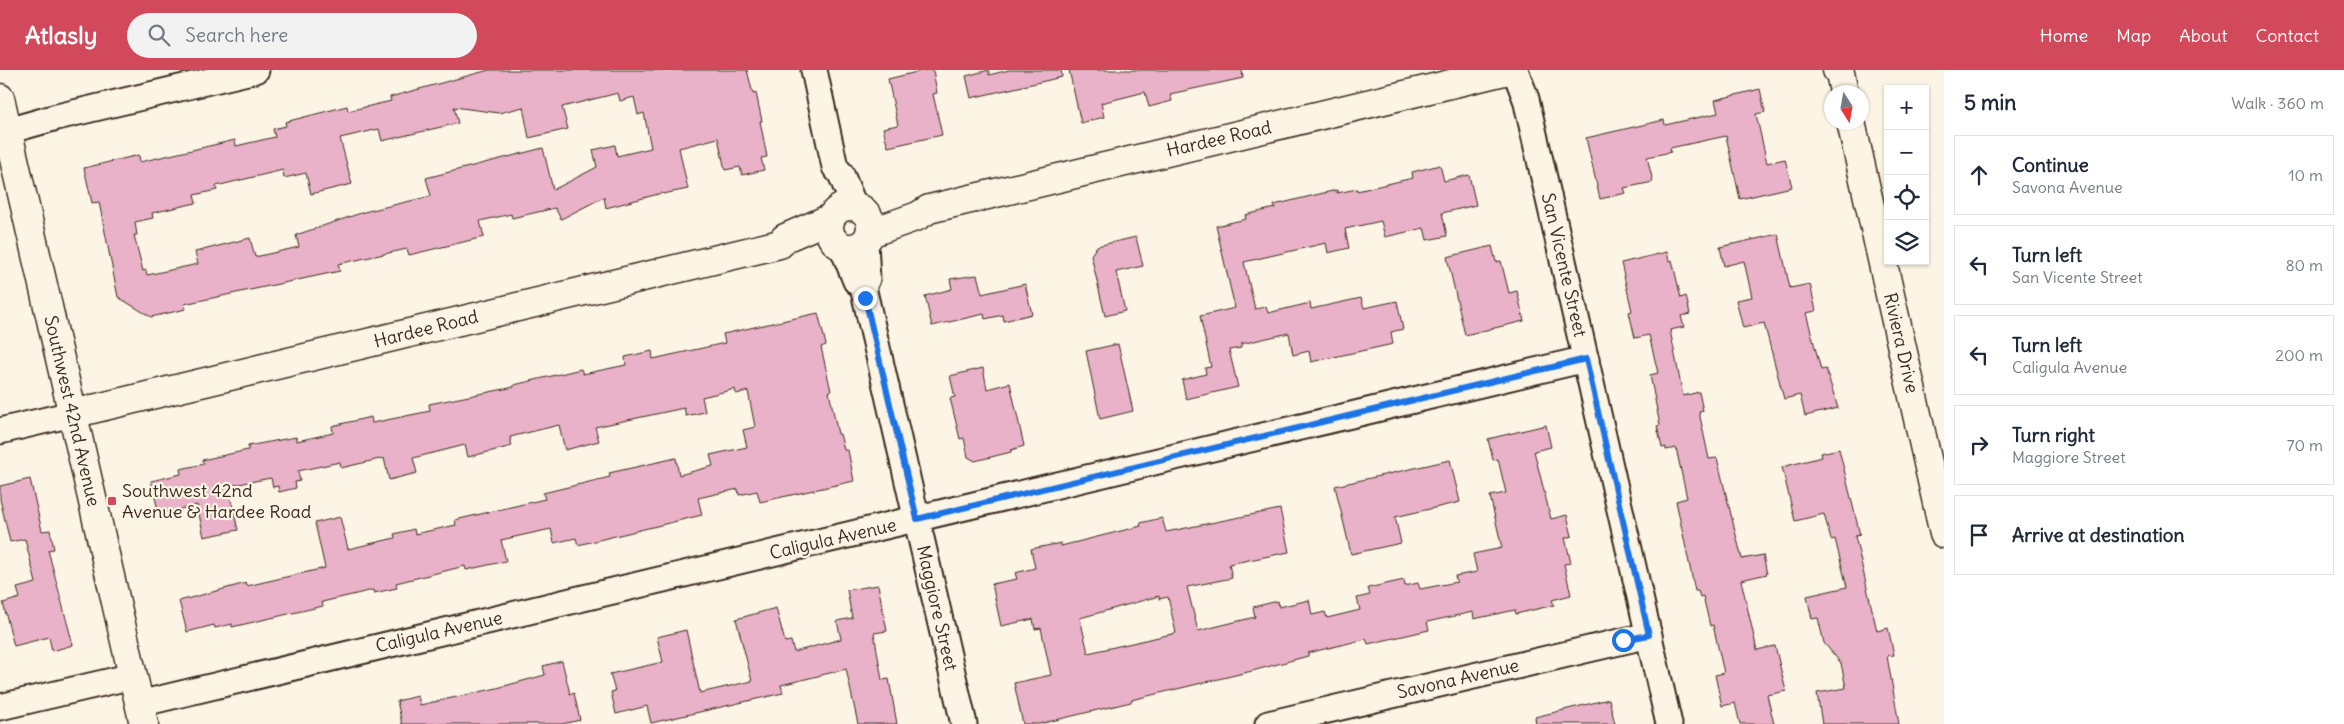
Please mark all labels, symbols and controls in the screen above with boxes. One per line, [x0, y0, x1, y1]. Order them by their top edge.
search box [127, 13, 477, 58]
text: Atlasly [25, 20, 97, 50]
icon: search [145, 21, 173, 49]
text: Search here [185, 23, 288, 47]
text: Home [2040, 24, 2088, 47]
text: Map [2116, 24, 2151, 47]
text: About [2179, 24, 2227, 47]
text: Contact [2255, 24, 2319, 47]
north arrow [1824, 85, 1869, 130]
map controls [1884, 85, 1929, 265]
button: + [1884, 85, 1929, 130]
text: 5 min [1964, 89, 2016, 116]
text: Walk · 360 m [2231, 93, 2324, 113]
street label: Hardee Road [1164, 115, 1274, 162]
button: − [1884, 130, 1929, 175]
text: Continue [2012, 153, 2089, 177]
icon: ahead [1965, 161, 1993, 189]
text: 10 m [2288, 165, 2323, 185]
button: locate [1884, 175, 1929, 220]
text: Savona Avenue [2012, 177, 2123, 197]
street label: San Vicente Street [1537, 191, 1592, 339]
button: layers [1884, 220, 1929, 265]
text: Turn left [2012, 243, 2082, 267]
icon: left [1965, 251, 1993, 279]
text: 80 m [2285, 255, 2323, 275]
text: San Vicente Street [2012, 267, 2143, 287]
route end [854, 287, 877, 310]
street label: Riviera Drive [1879, 290, 1924, 395]
street label: Hardee Road [371, 304, 481, 353]
street label: Southwest 42nd Avenue [39, 313, 106, 509]
text: Turn left [2012, 333, 2082, 357]
icon: left [1965, 341, 1993, 369]
text: 200 m [2275, 345, 2323, 365]
text: Caligula Avenue [2012, 357, 2127, 377]
text: Turn right [2012, 423, 2095, 447]
icon: right [1965, 431, 1993, 459]
text: 70 m [2287, 435, 2323, 455]
text: Maggiore Street [2012, 447, 2126, 467]
place label: Southwest 42nd Avenue & Hardee Road [122, 479, 312, 523]
marker: Southwest 42nd Avenue & Hardee Road [106, 495, 118, 507]
street label: Caligula Avenue [767, 513, 899, 564]
icon: arrive [1965, 521, 1993, 549]
text: Arrive at destination [2012, 523, 2185, 547]
street label: Maggiore Street [912, 543, 963, 673]
street label: Caligula Avenue [373, 606, 505, 657]
route start [1612, 629, 1635, 652]
street label: Savona Avenue [1395, 653, 1521, 704]

